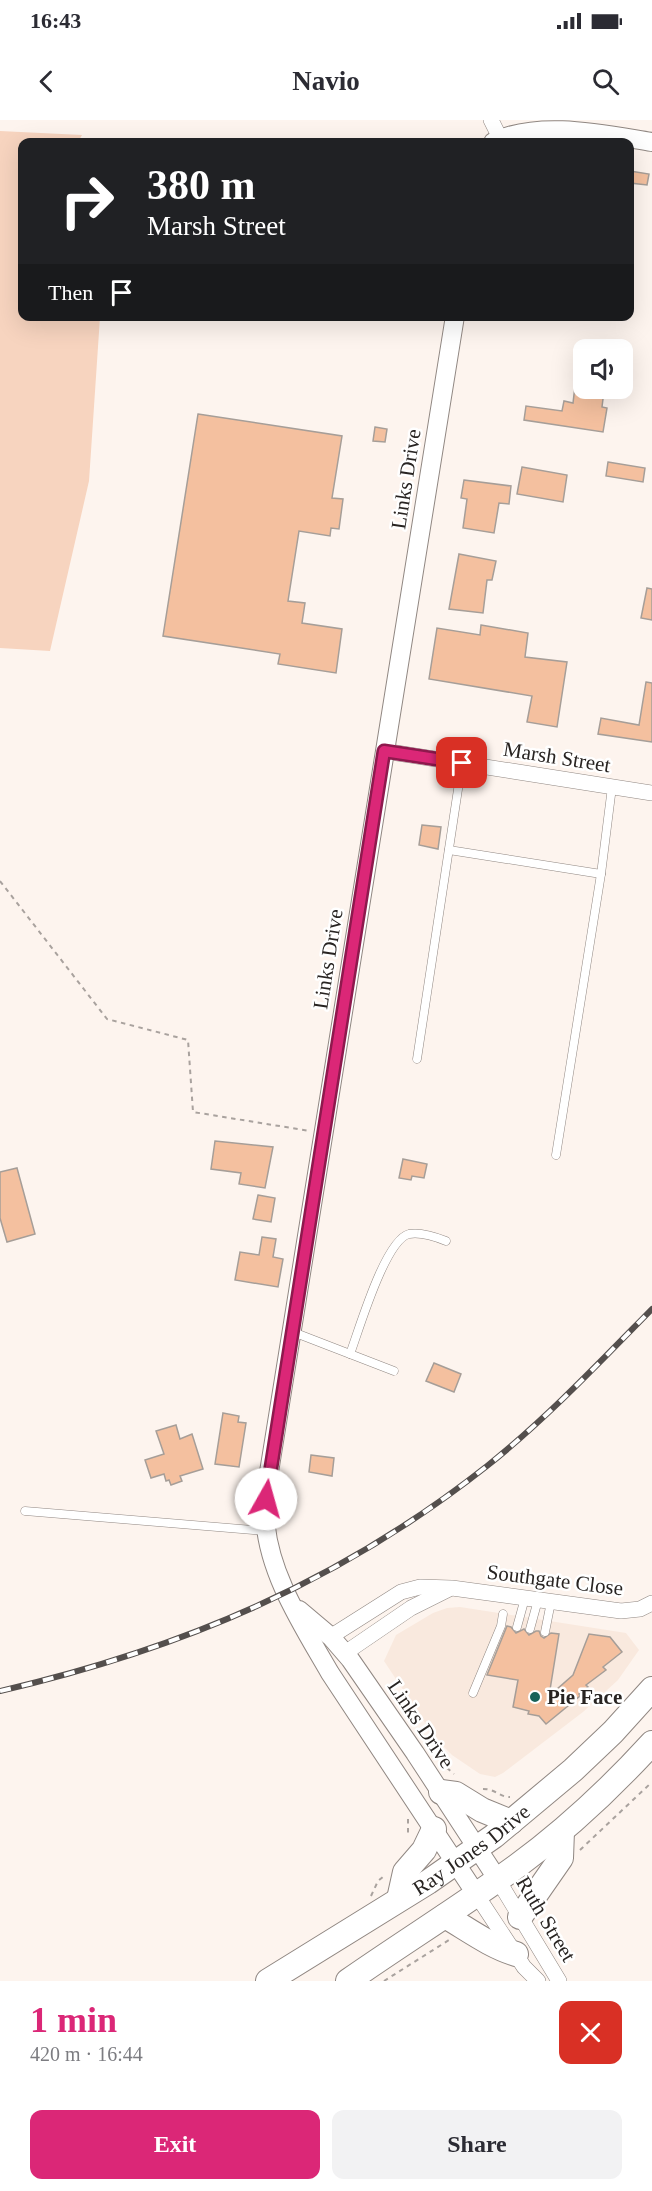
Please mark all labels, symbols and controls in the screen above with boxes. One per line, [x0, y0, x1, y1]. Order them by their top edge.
text: 16:43 [30, 8, 81, 33]
icon: back [30, 65, 63, 98]
icon: search [589, 65, 622, 98]
text: Navio [292, 66, 360, 96]
icon: right [48, 162, 126, 240]
text: 380 m [147, 162, 256, 208]
text: Marsh Street [147, 211, 286, 241]
icon: arrive [105, 276, 138, 309]
text: Then [48, 280, 93, 305]
map controls [573, 339, 633, 399]
button: sound [573, 339, 633, 399]
street label: Links Drive [386, 427, 426, 531]
pin [436, 737, 487, 788]
street label: Marsh Street [502, 737, 612, 777]
icon: arrive [445, 746, 478, 779]
street label: Links Drive [308, 907, 348, 1011]
position arrow [234, 1467, 298, 1531]
street label: Southgate Close [486, 1560, 624, 1600]
street label: Links Drive [383, 1675, 459, 1773]
place label: Pie Face [547, 1685, 622, 1709]
marker: Pie Face [528, 1690, 542, 1704]
street label: Ray Jones Drive [408, 1799, 535, 1900]
street label: Ruth Street [511, 1872, 581, 1966]
text: 1 min [30, 2000, 117, 2040]
button: close [559, 2001, 622, 2064]
text: 420 m · 16:44 [30, 2043, 143, 2065]
button: Exit [30, 2110, 320, 2179]
button: Share [332, 2110, 622, 2179]

